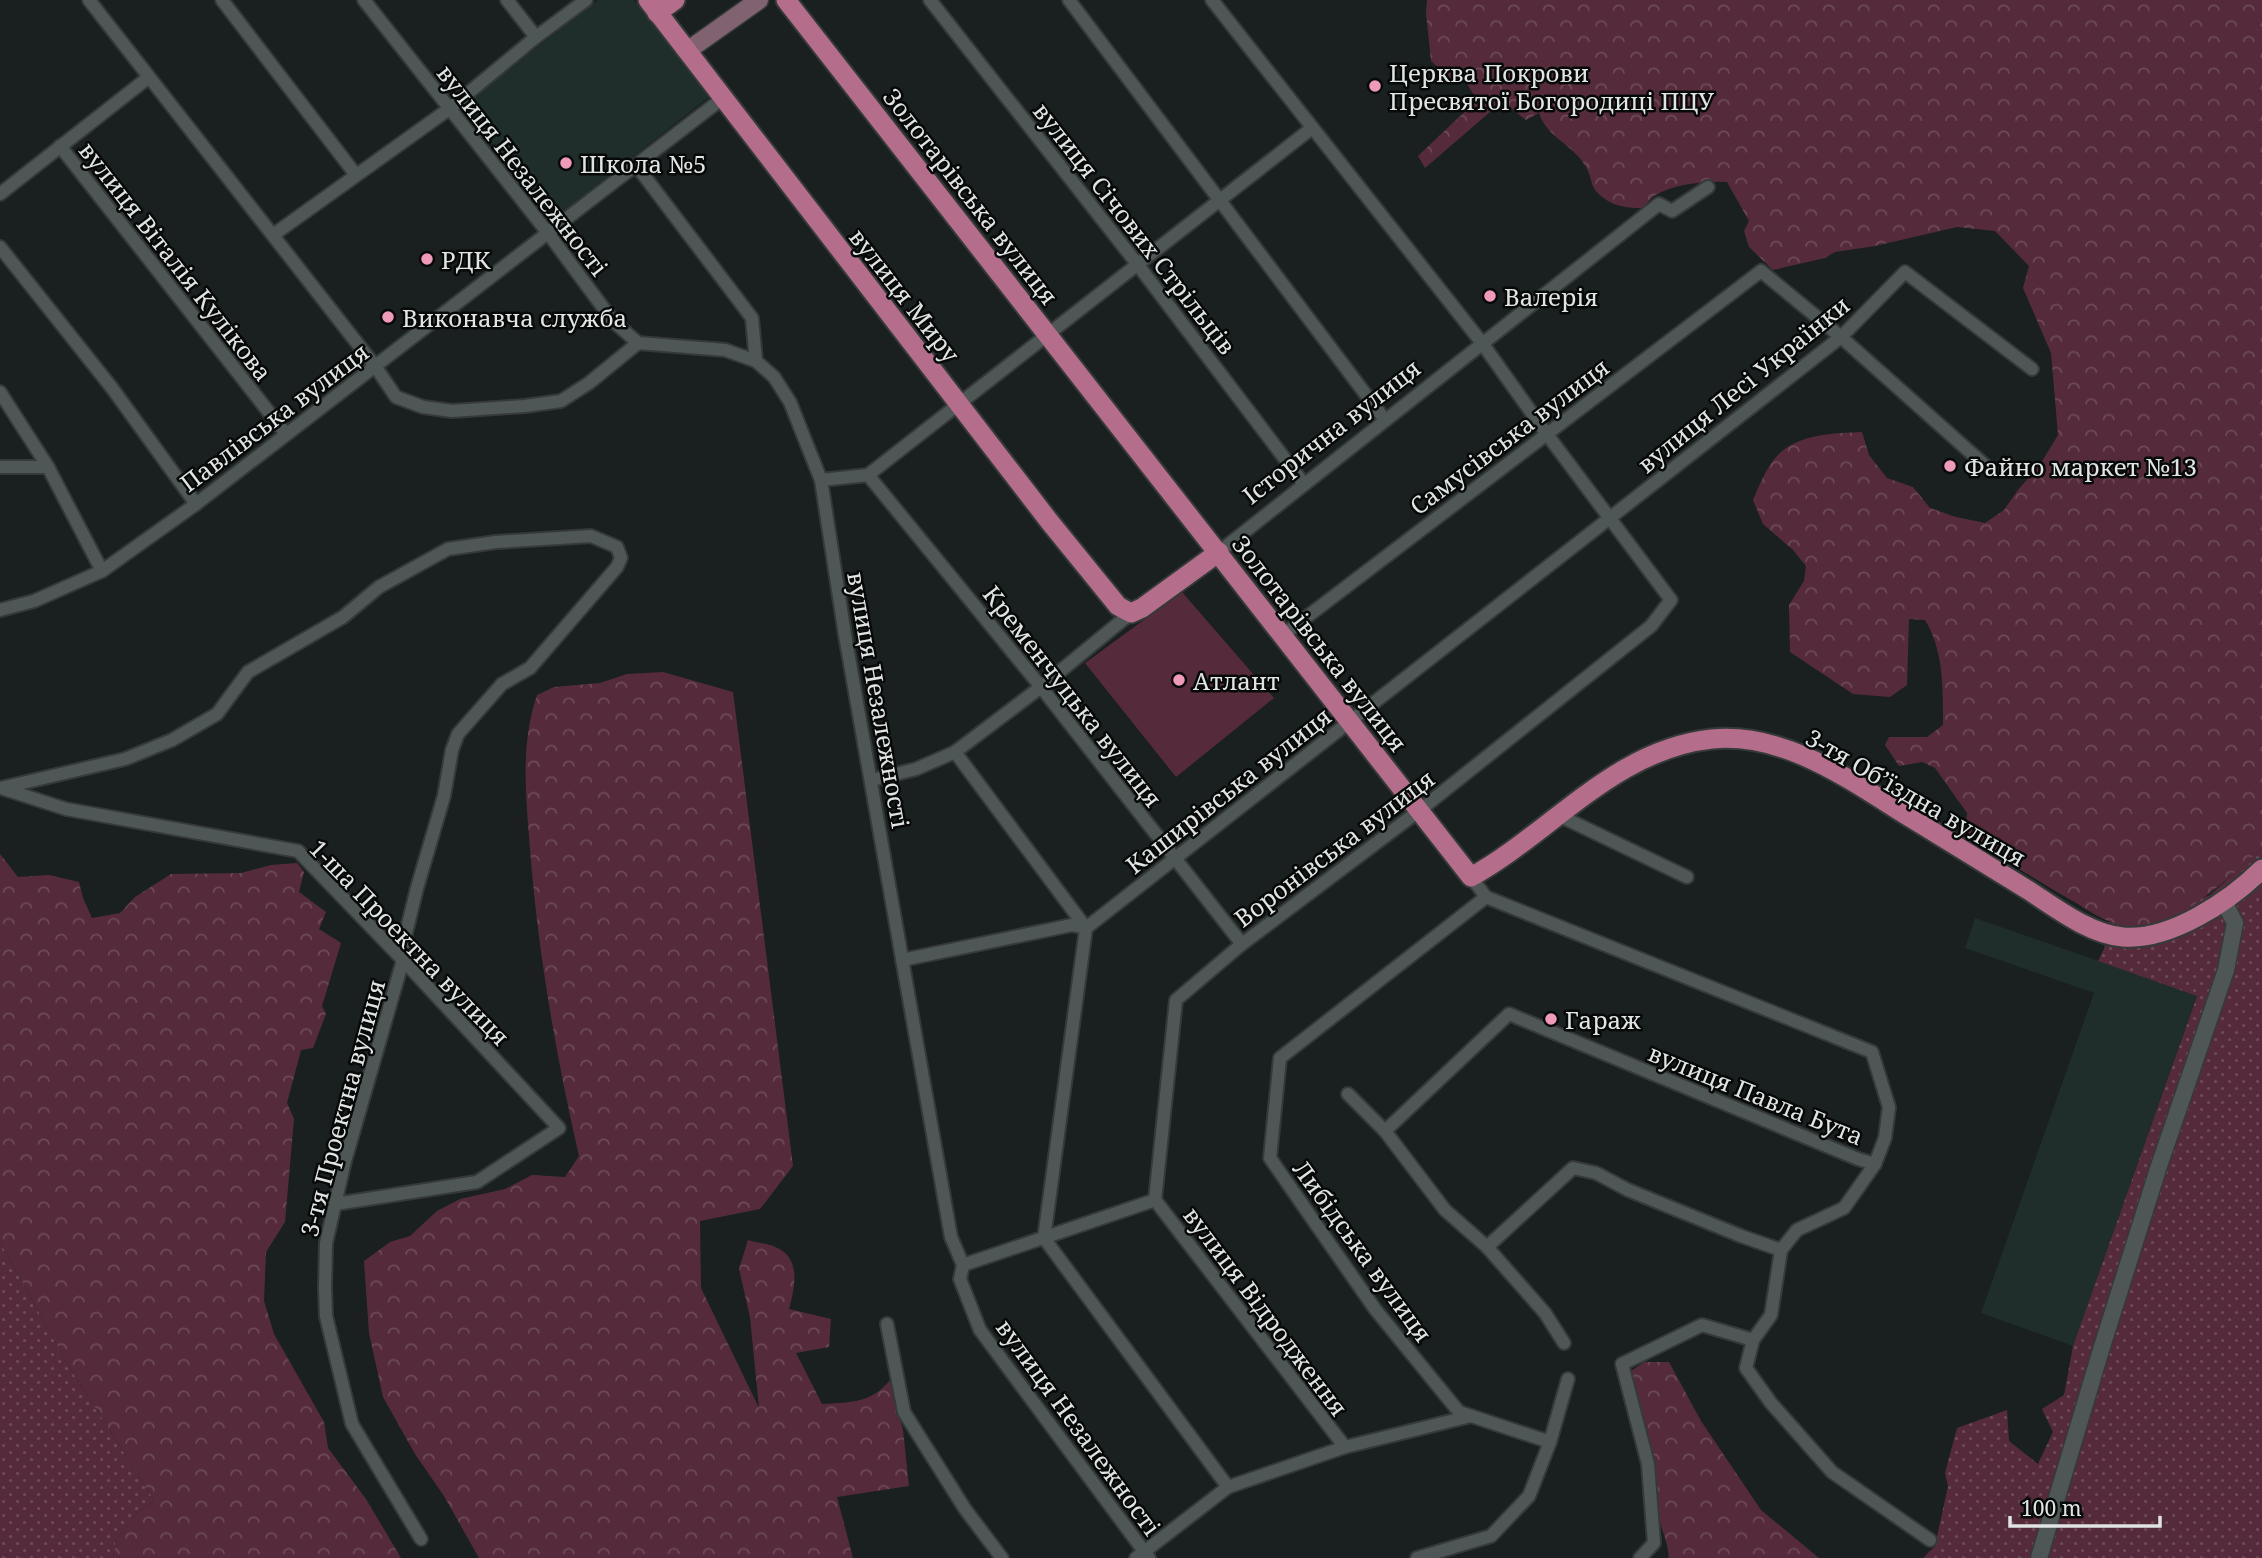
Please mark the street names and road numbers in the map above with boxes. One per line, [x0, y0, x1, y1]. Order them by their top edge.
street label: вулиця Незалежності [430, 57, 616, 283]
street label: Золотарівська вулиця [876, 81, 1066, 311]
street label: вулиця Січових Стрільців [1026, 95, 1244, 361]
street label: вулиця Віталія Кулікова [72, 134, 280, 388]
street label: вулиця Миру [842, 221, 968, 369]
street label: вулиця Лесі Українки [1630, 288, 1856, 480]
street label: Павлівська вулиця [173, 335, 375, 499]
street label: Самусівська вулиця [1403, 350, 1615, 522]
street label: Історична вулиця [1235, 351, 1427, 511]
street label: Золотарівська вулиця [1225, 528, 1415, 758]
street label: вулиця Незалежності [840, 569, 918, 831]
street label: Кременчуцька вулиця [976, 578, 1170, 814]
street label: Каширівська вулиця [1118, 699, 1338, 881]
street label: 3-тя Обʼїздна вулиця [1800, 720, 2032, 874]
street label: Воронівська вулиця [1227, 762, 1441, 934]
street label: 1-ша Проектна вулиця [303, 832, 517, 1052]
street label: 3-тя Проектна вулиця [292, 976, 392, 1240]
street label: вулиця Павла Бута [1644, 1036, 1868, 1152]
street label: Либідська вулиця [1286, 1154, 1440, 1348]
street label: вулиця Відродження [1176, 1200, 1356, 1422]
street label: вулиця Незалежності [989, 1312, 1169, 1542]

